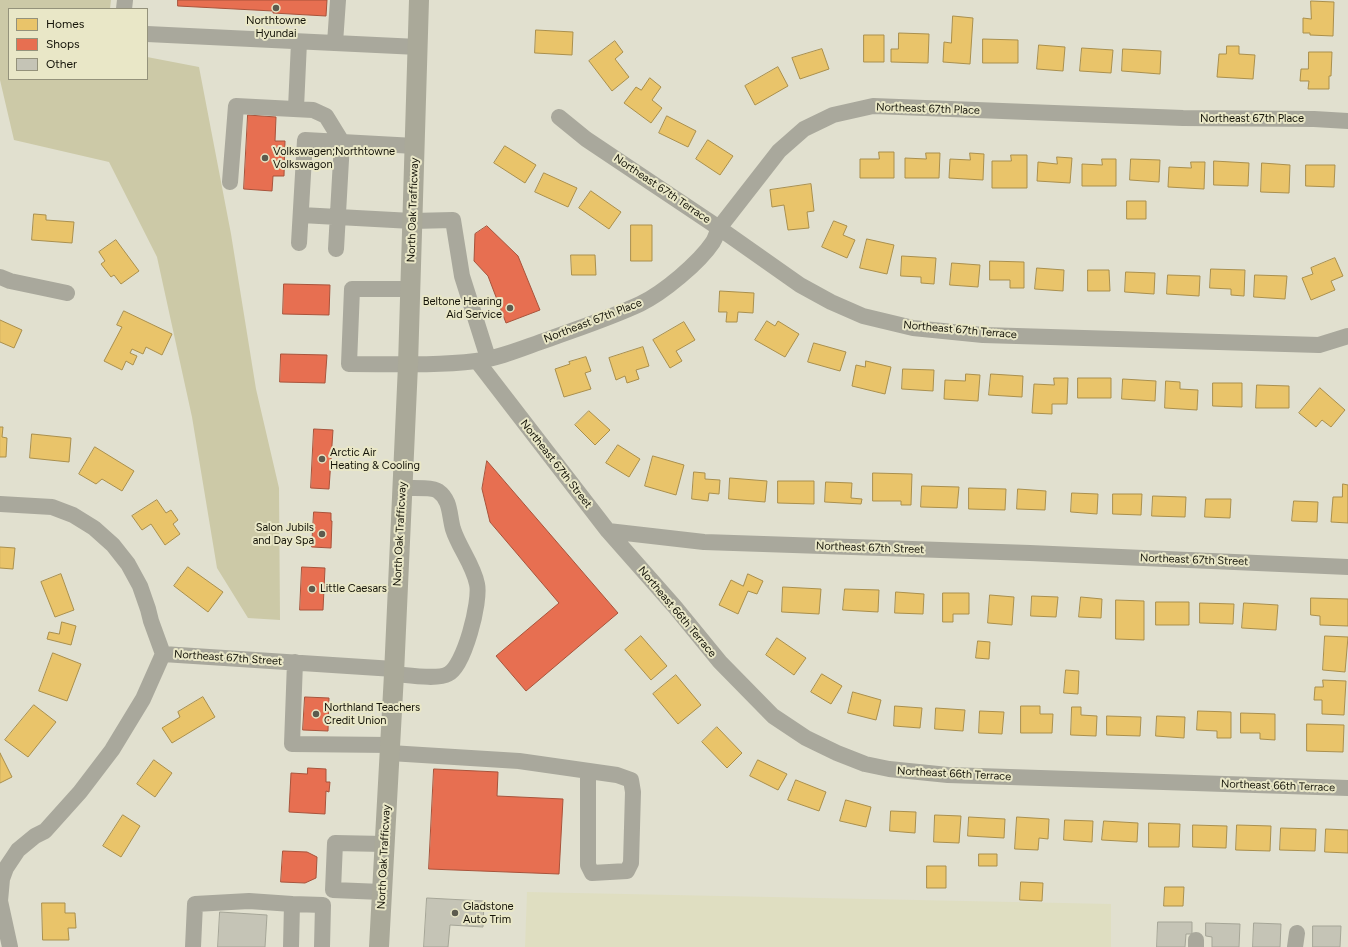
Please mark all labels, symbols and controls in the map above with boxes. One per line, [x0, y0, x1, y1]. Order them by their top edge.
marker: Northtowne Hyundai [271, 3, 281, 13]
legend [8, 8, 148, 80]
place label: Northtowne Hyundai [246, 14, 306, 40]
text: Homes [46, 17, 84, 31]
text: Shops [46, 37, 80, 51]
text: Other [46, 57, 77, 71]
street label: Northeast 67th Place [876, 101, 980, 117]
street label: Northeast 67th Place [1200, 112, 1304, 126]
place label: Volkswagen;Northtowne Volkswagon [273, 145, 395, 171]
street label: Northeast 67th Terrace [611, 152, 713, 226]
marker: Volkswagen;Northtowne Volkswagon [260, 153, 270, 163]
street label: North Oak Trafficway [405, 157, 421, 263]
place label: Beltone Hearing Aid Service [423, 295, 502, 321]
street label: Northeast 67th Place [542, 296, 644, 346]
marker: Beltone Hearing Aid Service [505, 303, 515, 313]
street label: Northeast 67th Terrace [903, 318, 1017, 342]
street label: Northeast 67th Street [517, 417, 595, 511]
place label: Arctic Air Heating & Cooling [330, 446, 420, 472]
marker: Arctic Air Heating & Cooling [317, 454, 327, 464]
street label: North Oak Trafficway [391, 481, 409, 587]
place label: Salon Jubils and Day Spa [253, 521, 314, 547]
marker: Salon Jubils and Day Spa [317, 529, 327, 539]
street label: Northeast 67th Street [816, 540, 924, 556]
street label: Northeast 67th Street [1140, 552, 1248, 568]
street label: Northeast 66th Terrace [635, 564, 719, 660]
place label: Little Caesars [320, 582, 387, 596]
marker: Little Caesars [307, 584, 317, 594]
street label: Northeast 67th Street [173, 648, 283, 668]
place label: Northland Teachers Credit Union [324, 701, 420, 727]
marker: Northland Teachers Credit Union [311, 709, 321, 719]
street label: Northeast 66th Terrace [897, 764, 1011, 784]
street label: Northeast 66th Terrace [1221, 777, 1335, 795]
street label: North Oak Trafficway [375, 804, 393, 910]
place label: Gladstone Auto Trim [463, 900, 514, 926]
marker: Gladstone Auto Trim [450, 908, 460, 918]

